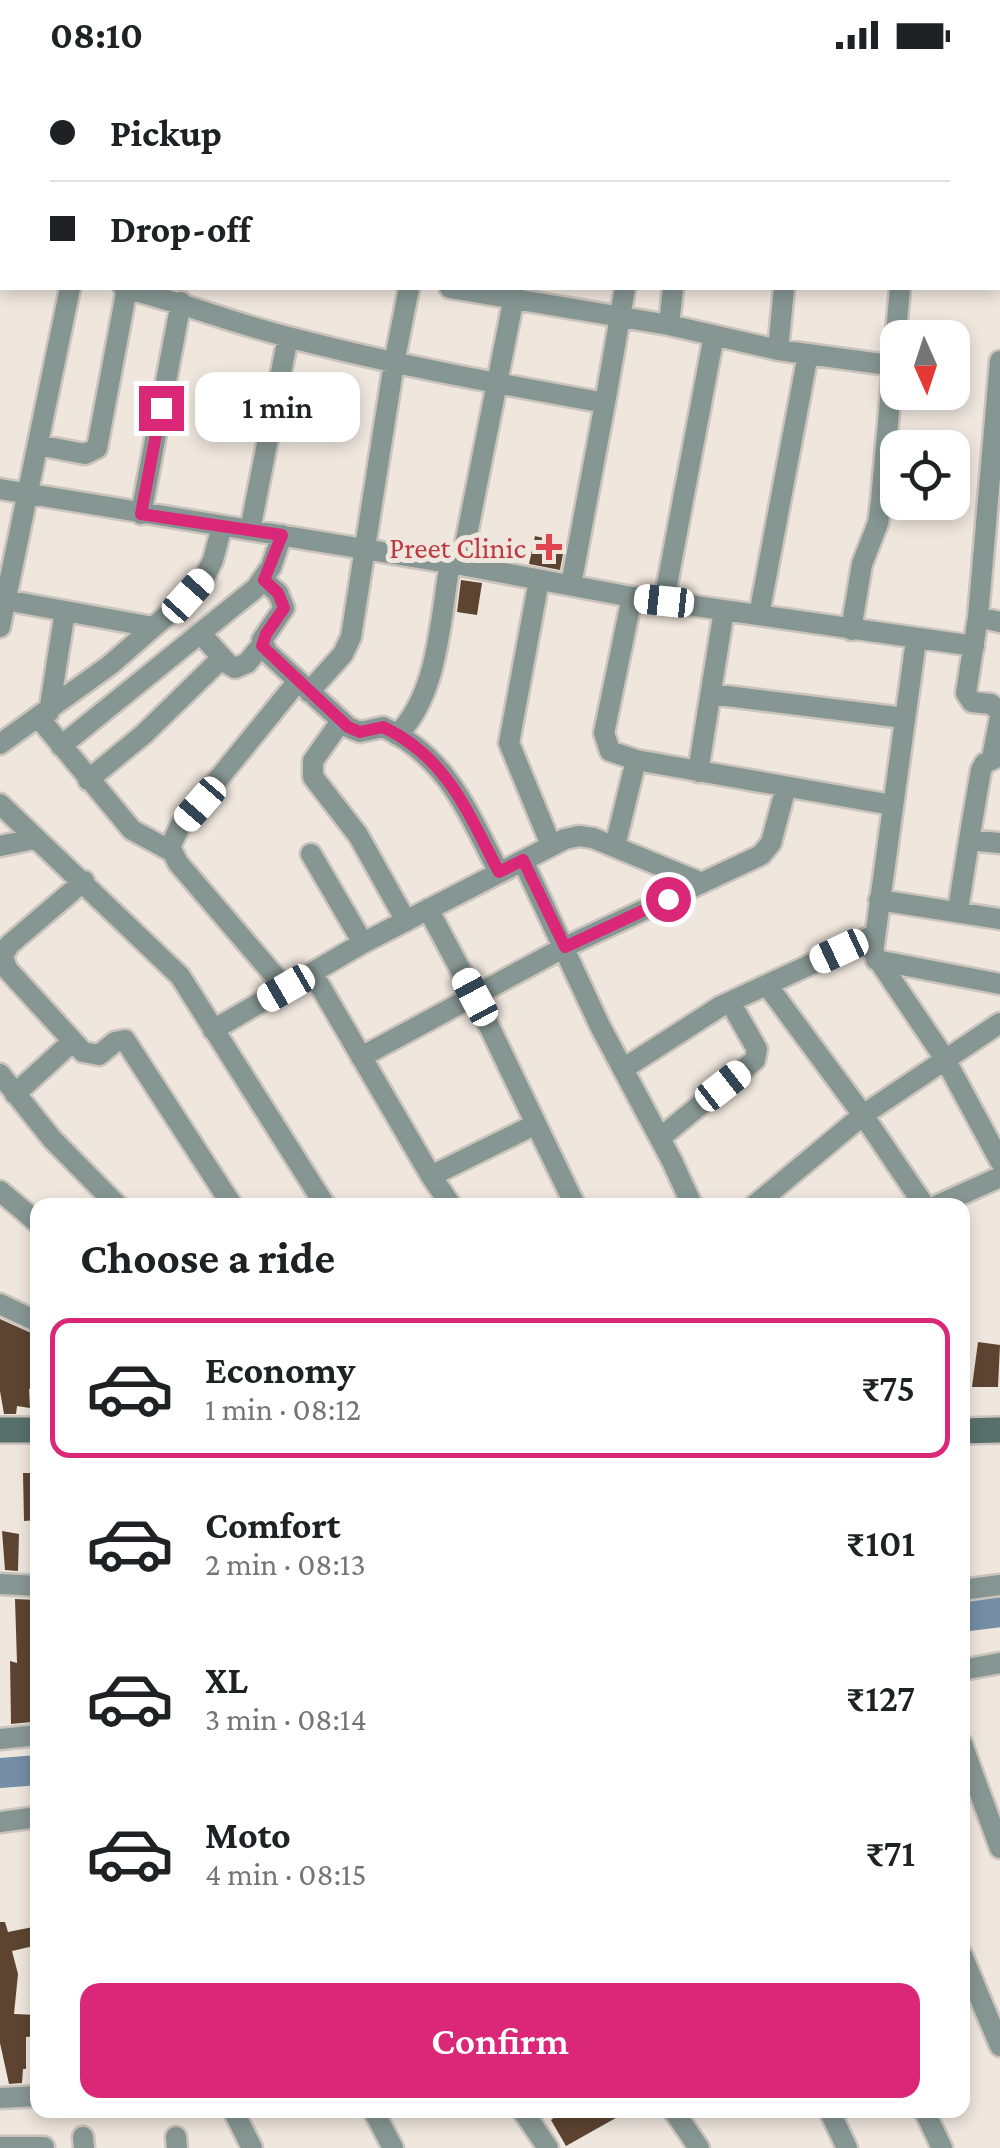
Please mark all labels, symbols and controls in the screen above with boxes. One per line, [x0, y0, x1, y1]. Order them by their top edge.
text: 08:10 [50, 14, 143, 56]
text: Pickup [110, 112, 222, 154]
text: Drop-off [110, 208, 251, 250]
north arrow [880, 320, 970, 410]
map controls [880, 320, 970, 520]
callout: 1 min [196, 373, 361, 443]
route end [139, 386, 184, 431]
text: 1 min [242, 389, 313, 425]
button: locate [880, 430, 970, 520]
place label: Preet Clinic [389, 531, 527, 564]
marker: Preet Clinic [536, 534, 562, 560]
car [157, 564, 219, 628]
car [633, 583, 695, 619]
car [169, 772, 231, 836]
route start [646, 877, 691, 922]
car [805, 925, 873, 977]
car [253, 960, 319, 1016]
car [448, 963, 502, 1031]
car [690, 1056, 756, 1116]
text: Choose a ride [80, 1233, 335, 1283]
icon: car [85, 1343, 175, 1433]
text: Economy [205, 1349, 355, 1391]
text: ₹75 [861, 1367, 915, 1409]
text: 1 min · 08:12 [205, 1391, 361, 1427]
icon: car [85, 1498, 175, 1588]
text: Comfort [205, 1504, 341, 1546]
text: ₹101 [846, 1522, 915, 1564]
text: 2 min · 08:13 [205, 1546, 366, 1582]
icon: car [85, 1653, 175, 1743]
text: XL [205, 1659, 248, 1701]
text: ₹127 [846, 1677, 915, 1719]
text: 3 min · 08:14 [205, 1701, 367, 1737]
icon: car [85, 1808, 175, 1898]
text: Moto [205, 1814, 291, 1856]
text: ₹71 [866, 1832, 915, 1874]
text: 4 min · 08:15 [205, 1856, 367, 1892]
button: Confirm [80, 1983, 920, 2098]

